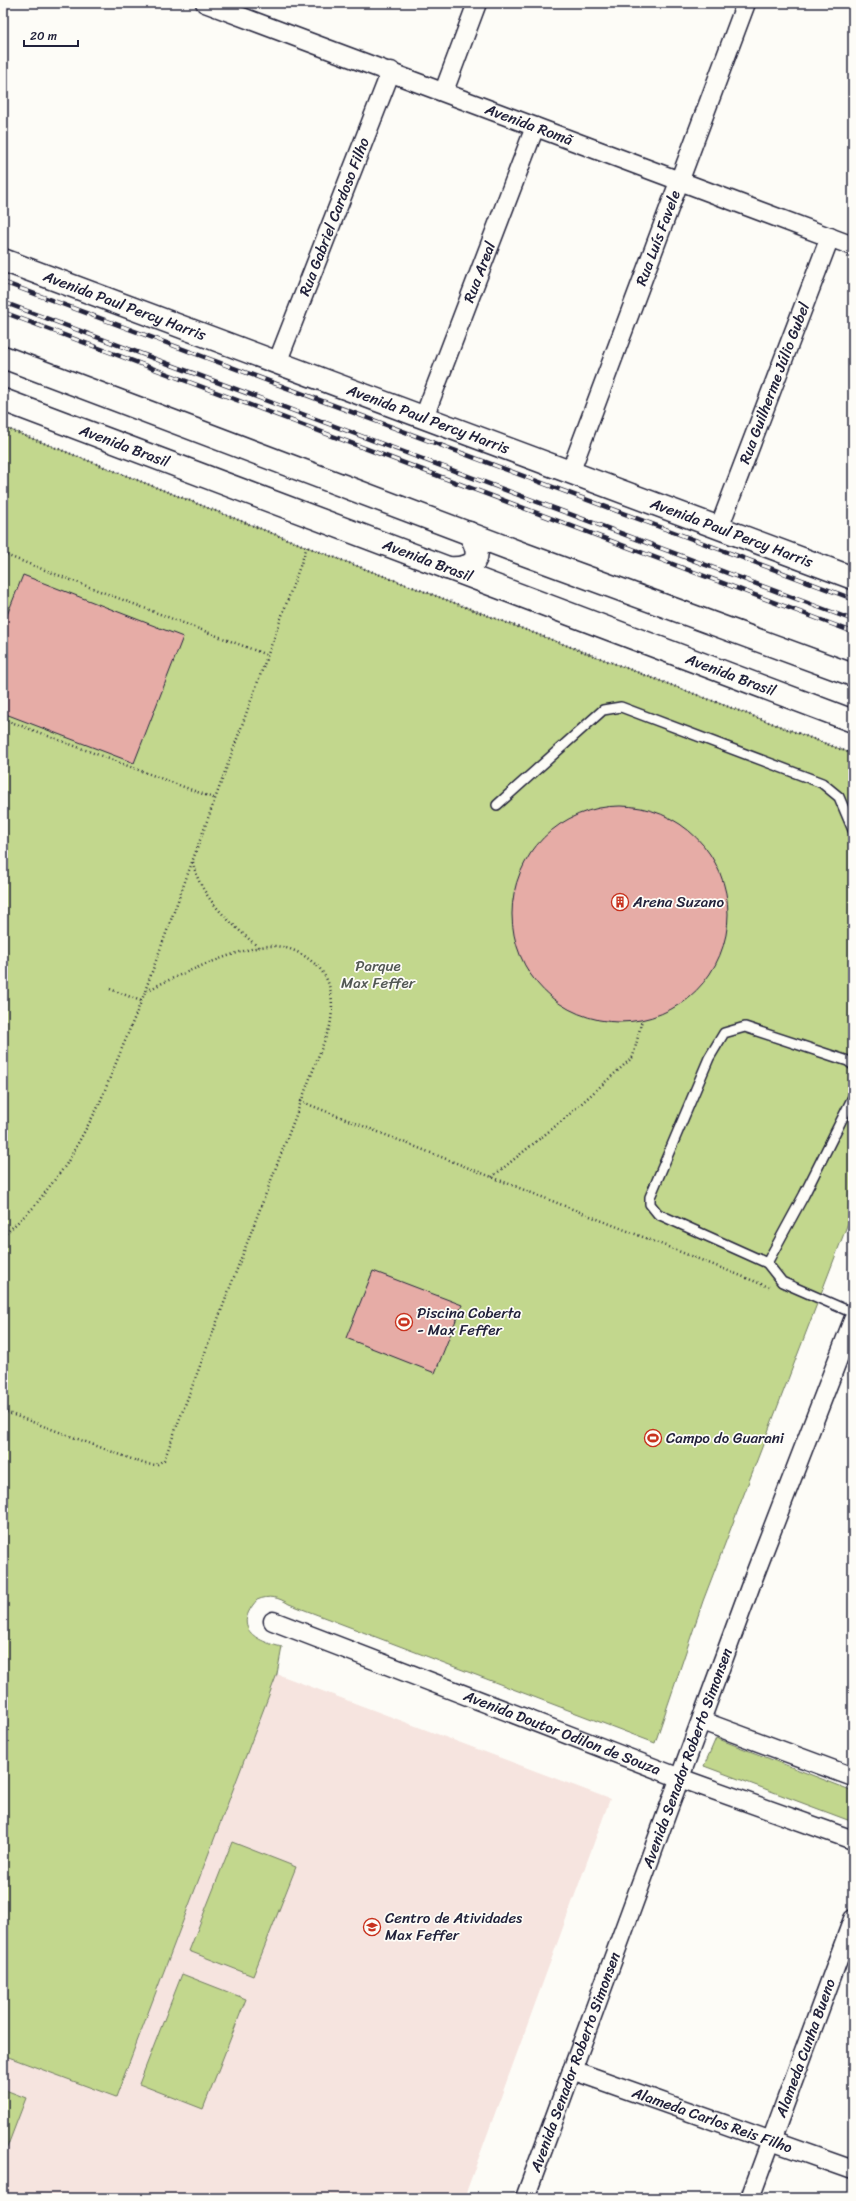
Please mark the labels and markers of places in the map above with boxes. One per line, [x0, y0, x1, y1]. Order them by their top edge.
place label: Arena Suzano [632, 889, 724, 915]
building icon: Arena Suzano [610, 892, 630, 912]
place label: Piscina Coberta - Max Feffer [417, 1300, 521, 1343]
sports icon: Piscina Coberta - Max Feffer [394, 1312, 414, 1332]
place label: Campo do Guarani [666, 1425, 785, 1451]
sports icon: Campo do Guarani [643, 1428, 663, 1448]
place label: Centro de Atividades Max Feffer [385, 1905, 523, 1948]
school or university icon: Centro de Atividades Max Feffer [362, 1917, 382, 1937]

